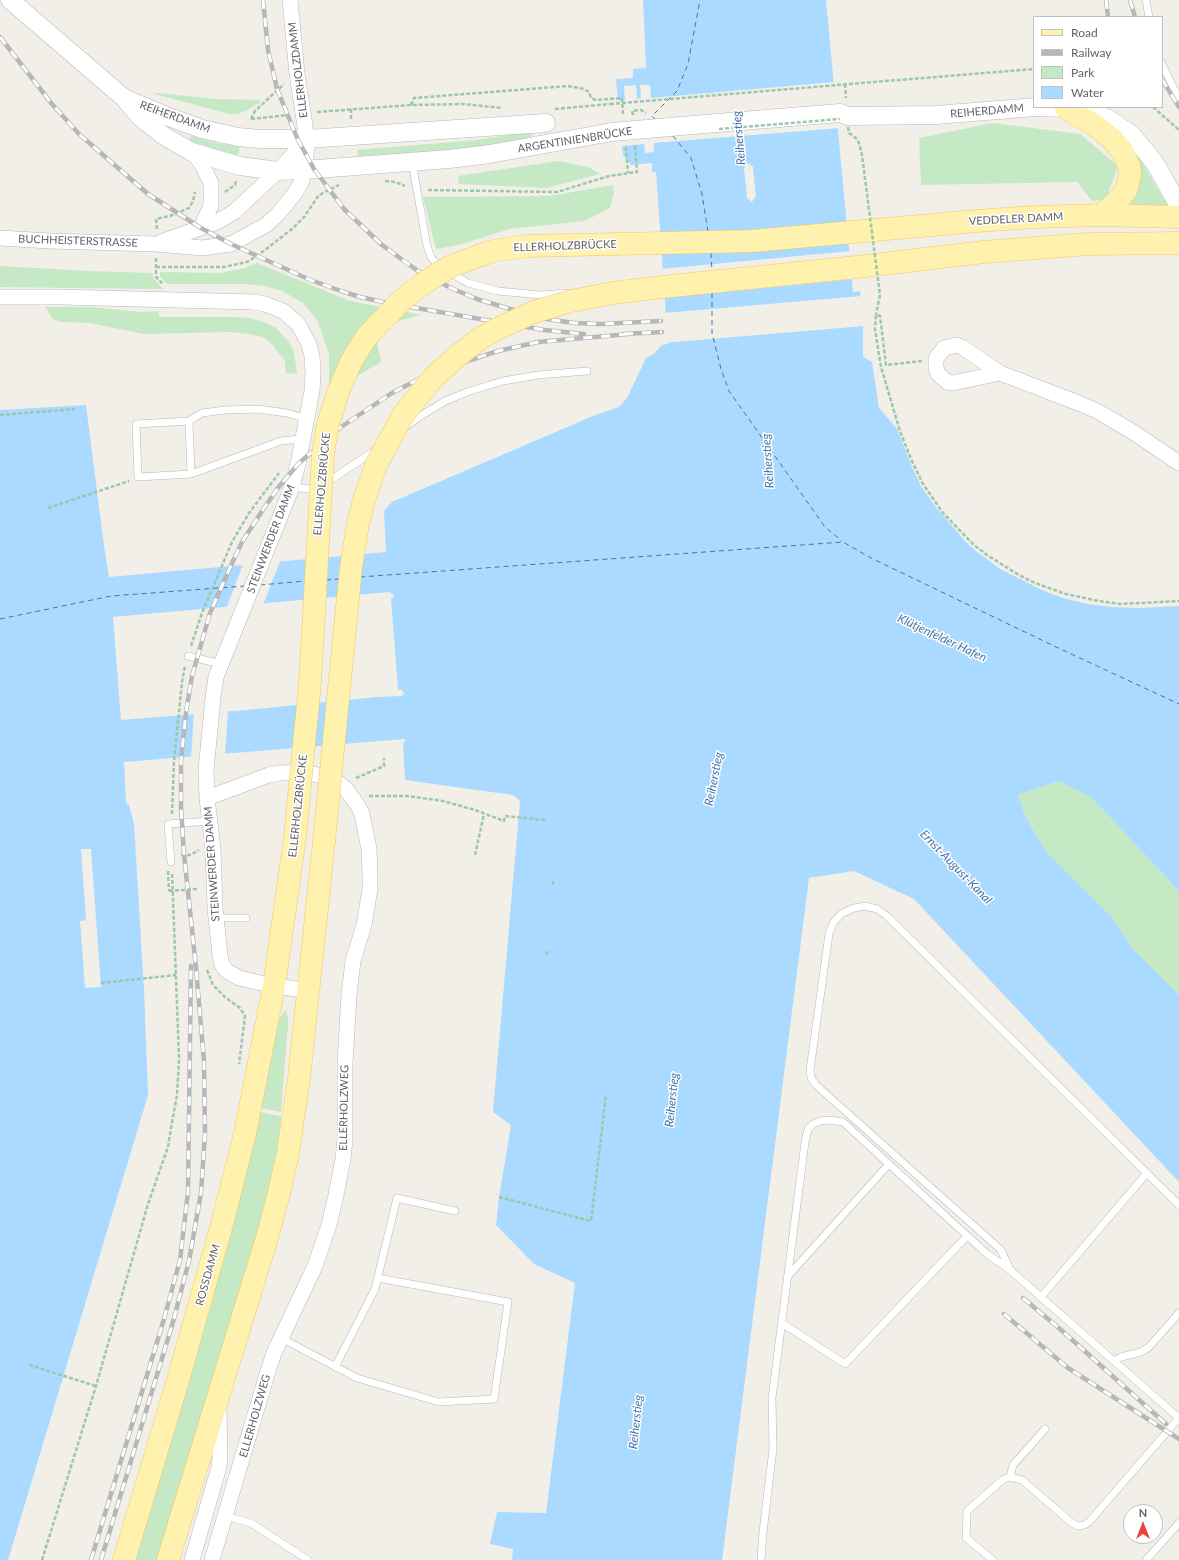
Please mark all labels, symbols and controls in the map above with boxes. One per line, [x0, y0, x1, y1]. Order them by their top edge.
legend [1033, 16, 1163, 108]
street label: ELLERHOLZDAMM [286, 21, 310, 119]
text: Road [1071, 25, 1098, 40]
text: Railway [1071, 45, 1111, 60]
text: Park [1071, 65, 1094, 80]
text: Water [1071, 85, 1104, 100]
street label: REIHERDAMM [138, 98, 212, 136]
street label: REIHERDAMM [950, 101, 1024, 121]
water label: Reiherstieg [729, 110, 749, 166]
street label: ARGENTINIENBRÜCKE [517, 124, 633, 156]
street label: VEDDELER DAMM [968, 210, 1064, 228]
street label: BUCHHEISTERSTRASSE [18, 232, 138, 250]
street label: ELLERHOLZBRÜCKE [513, 238, 617, 254]
street label: ELLERHOLZBRÜCKE [311, 432, 333, 536]
water label: Reiherstieg [759, 433, 777, 489]
street label: STEINWERDER DAMM [244, 483, 298, 595]
water label: Klütjenfelder Hafen [895, 611, 989, 665]
water label: Reiherstieg [702, 751, 726, 807]
street label: ELLERHOLZBRÜCKE [286, 754, 310, 858]
street label: STEINWERDER DAMM [201, 806, 223, 922]
water label: Ernst-August-Kanal [917, 827, 995, 907]
street label: ELLERHOLZWEG [337, 1065, 351, 1151]
water label: Reiherstieg [662, 1072, 682, 1128]
street label: ROSSDAMM [193, 1243, 223, 1307]
street label: ELLERHOLZWEG [237, 1373, 273, 1459]
water label: Reiherstieg [626, 1394, 646, 1450]
north arrow [1123, 1504, 1163, 1544]
text: N [1139, 1506, 1147, 1519]

